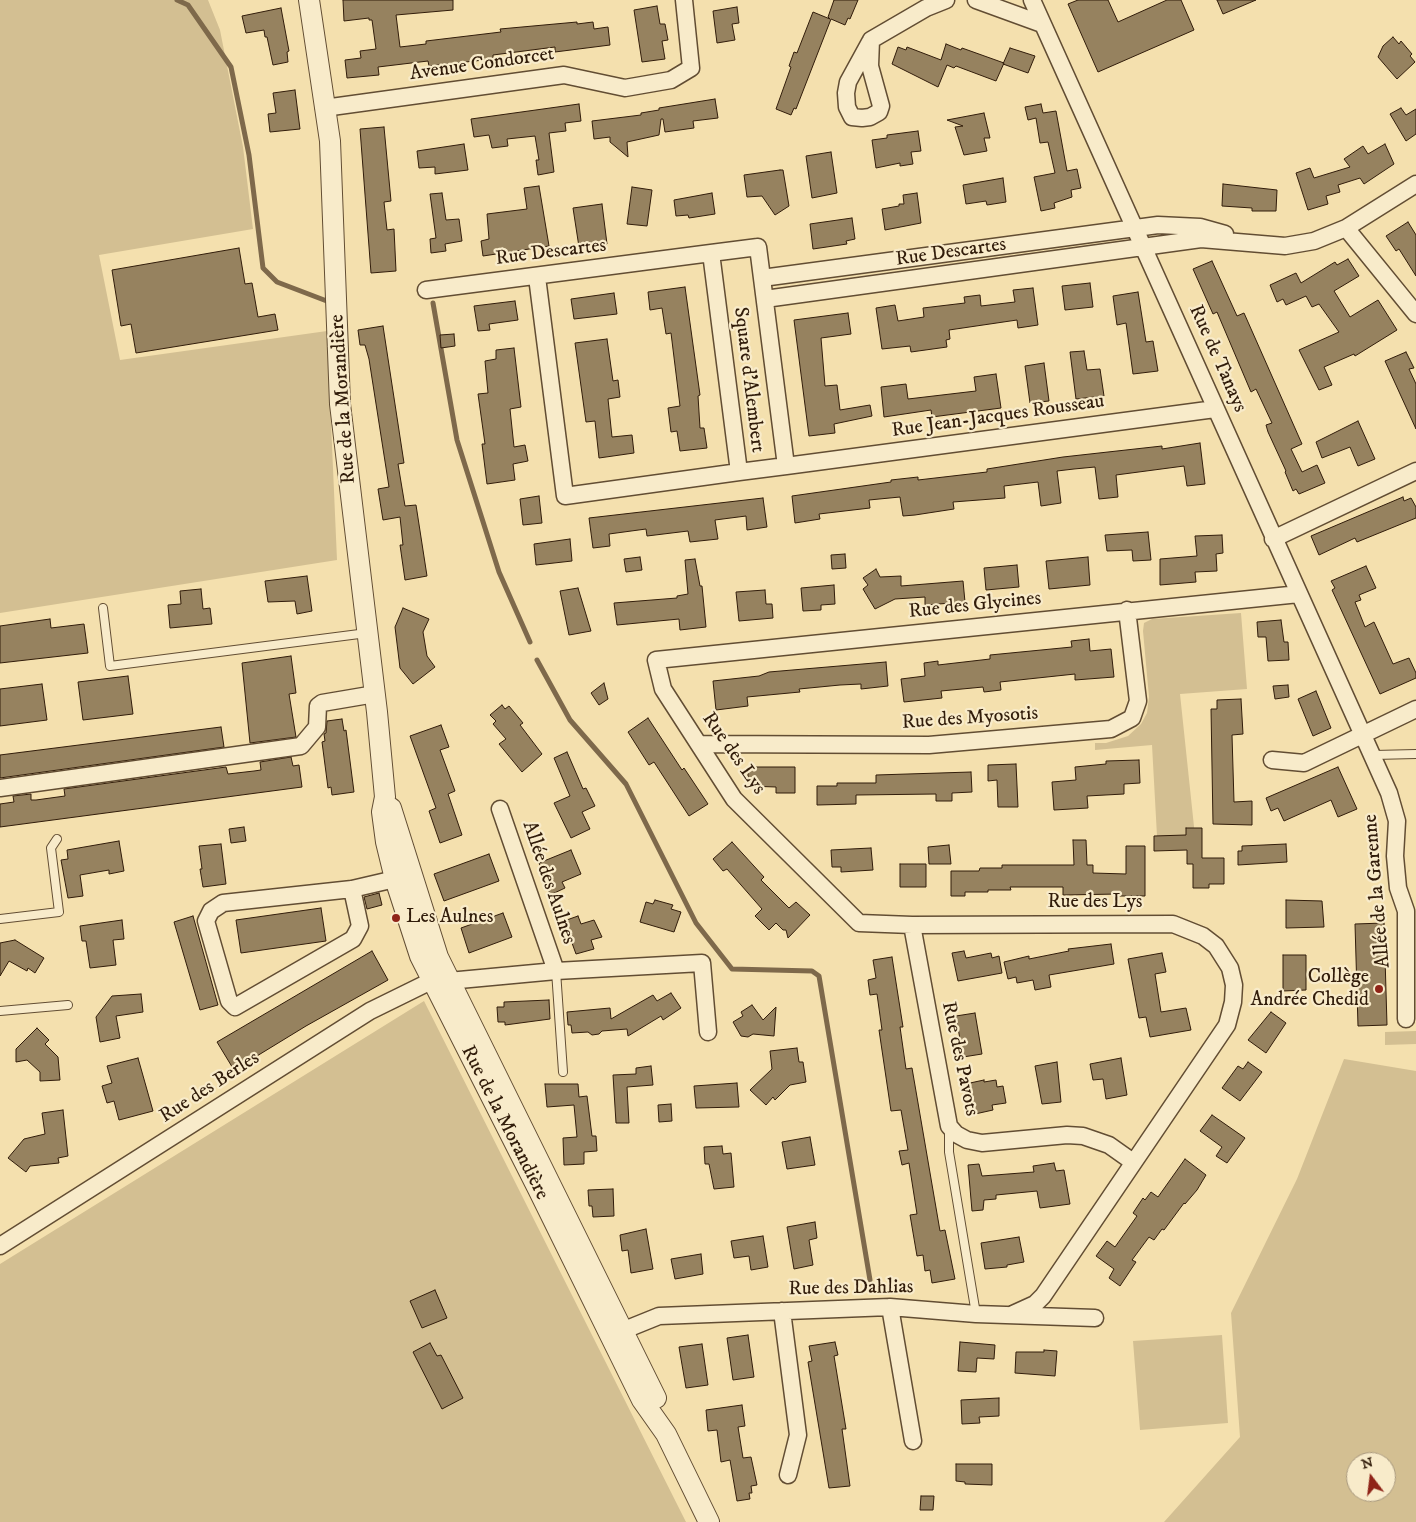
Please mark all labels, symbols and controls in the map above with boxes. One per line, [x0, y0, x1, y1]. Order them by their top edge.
street label: Avenue Condorcet [408, 43, 556, 87]
street label: Rue Descartes [894, 233, 1008, 273]
street label: Rue Descartes [494, 234, 608, 272]
street label: Rue de Tanays [1183, 302, 1251, 416]
street label: Square d'Alembert [727, 306, 769, 454]
street label: Rue de la Morandière [326, 313, 362, 485]
street label: Rue Jean-Jacques Rousseau [890, 390, 1106, 444]
street label: Rue des Glycines [908, 587, 1042, 625]
street label: Rue des Myosotis [901, 702, 1039, 736]
street label: Rue des Lys [696, 708, 770, 800]
street label: Allée de la Garenne [1359, 813, 1397, 969]
street label: Allée des Aulnes [516, 818, 580, 948]
street label: Rue des Lys [1047, 891, 1143, 915]
place label: Les Aulnes [406, 906, 493, 930]
marker: Les Aulnes [390, 912, 402, 924]
place label: Collège Andrée Chedid [1250, 966, 1369, 1013]
marker: Collège Andrée Chedid [1373, 983, 1385, 995]
street label: Rue des Pavots [935, 1000, 983, 1118]
street label: Rue de la Morandière [455, 1042, 553, 1204]
street label: Rue des Berles [156, 1047, 264, 1129]
street label: Rue des Dahlias [788, 1276, 914, 1302]
north arrow [1346, 1452, 1396, 1502]
text: N [1359, 1453, 1375, 1474]

